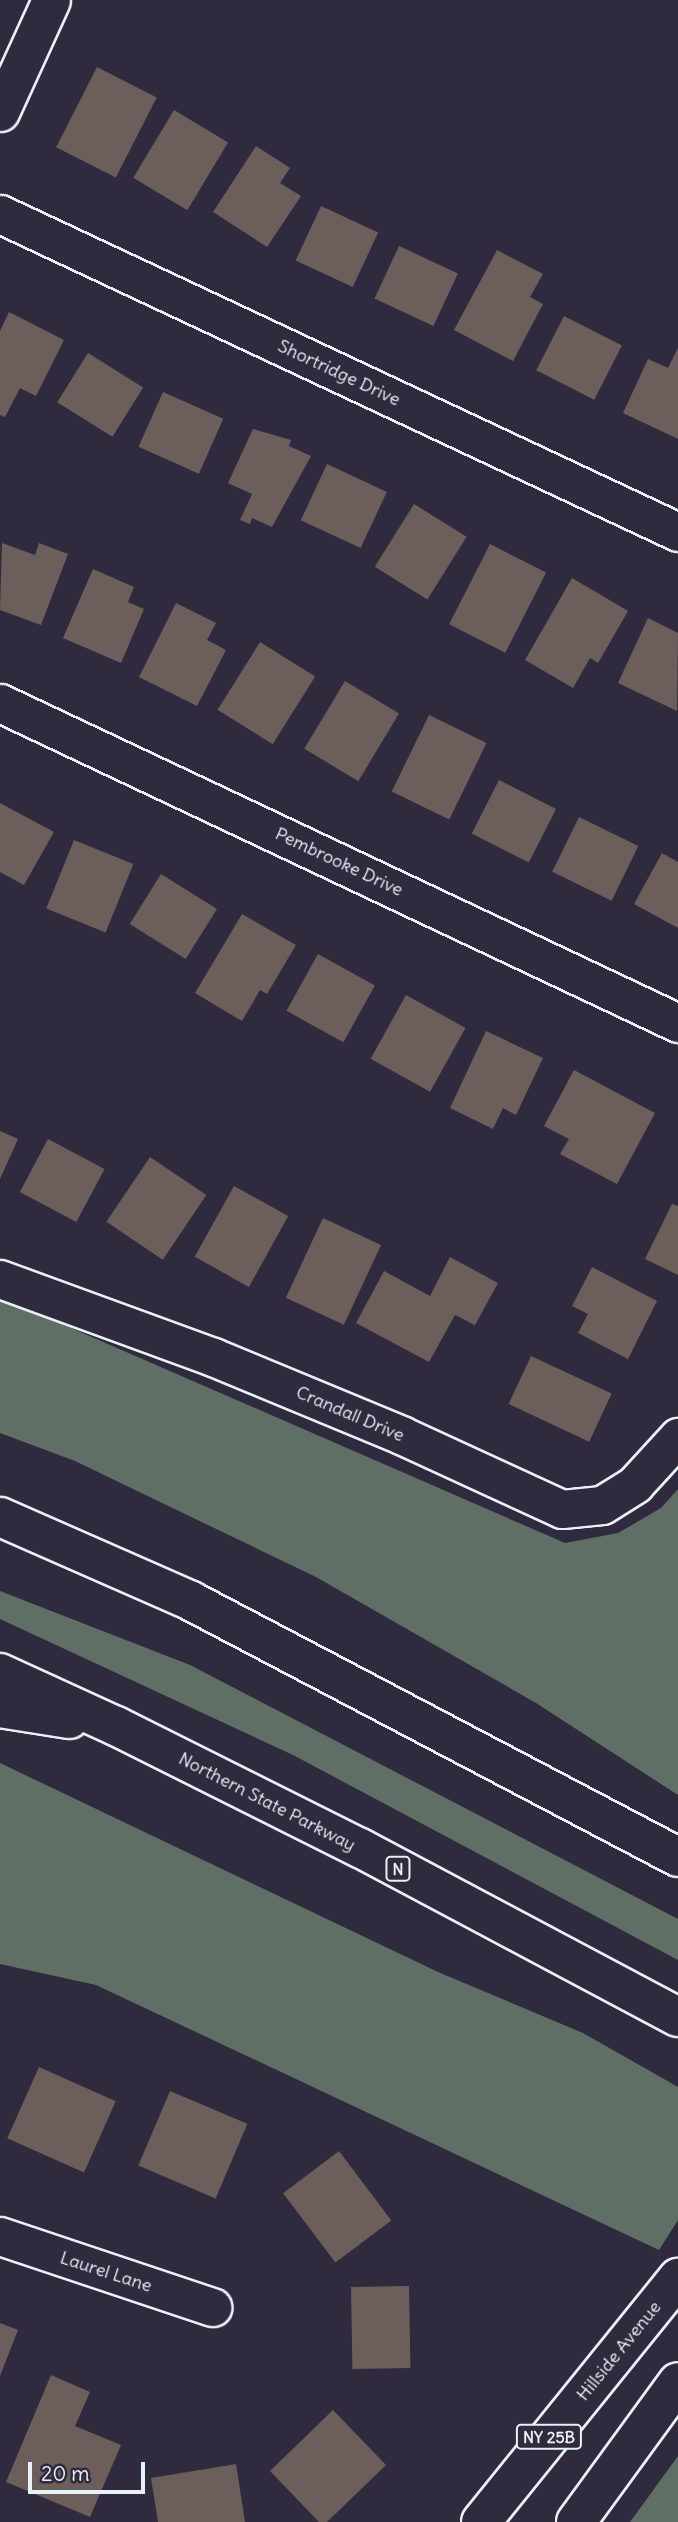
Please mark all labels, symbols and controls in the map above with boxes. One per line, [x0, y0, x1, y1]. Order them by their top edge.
street label: Shortridge Drive [274, 335, 404, 411]
street label: Pembrooke Drive [272, 823, 406, 901]
street label: Crandall Drive [293, 1382, 407, 1446]
street label: Northern State Parkway [175, 1748, 359, 1856]
road number: N [384, 1856, 412, 1882]
street label: Laurel Lane [57, 2247, 155, 2297]
street label: Hillside Avenue [572, 2297, 666, 2405]
road number: NY 25B [516, 2424, 582, 2450]
scale bar [32, 2448, 149, 2492]
text: 20 m [41, 2460, 90, 2487]

